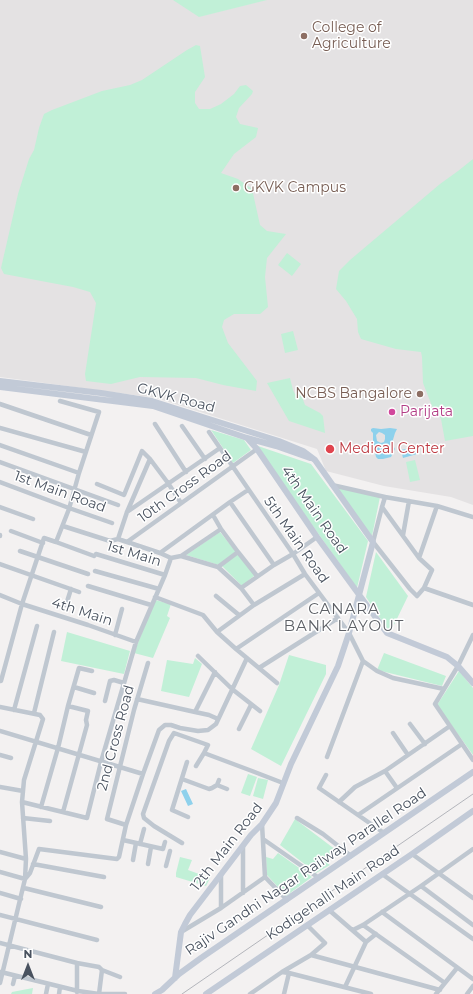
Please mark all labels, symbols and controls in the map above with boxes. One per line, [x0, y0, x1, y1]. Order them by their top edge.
place label: College of Agriculture [312, 20, 391, 52]
marker: College of Agriculture [299, 31, 309, 41]
place label: GKVK Campus [244, 180, 346, 196]
marker: GKVK Campus [231, 183, 241, 193]
street label: GKVK Road [135, 380, 217, 416]
place label: NCBS Bangalore [295, 386, 412, 402]
marker: NCBS Bangalore [415, 389, 425, 399]
place label: Parijata [400, 404, 453, 420]
marker: Parijata [387, 407, 397, 417]
place label: Medical Center [339, 441, 445, 457]
marker: Medical Center [324, 443, 336, 455]
street label: 10th Cross Road [135, 447, 235, 527]
street label: 4th Main Road [278, 463, 350, 557]
street label: 1st Main Road [12, 468, 108, 516]
street label: 5th Main Road [260, 493, 332, 587]
street label: 1st Main [105, 538, 163, 570]
street label: 4th Main [49, 594, 115, 630]
district label: CANARA BANK LAYOUT [284, 601, 404, 636]
street label: 2nd Cross Road [94, 683, 138, 793]
street label: Rajiv Gandhi Nagar Railway Parallel Road [182, 785, 430, 959]
street label: 12th Main Road [187, 800, 267, 894]
street label: Kodigehalli Main Road [263, 842, 403, 944]
north arrow [8, 946, 48, 986]
text: N [24, 947, 32, 961]

